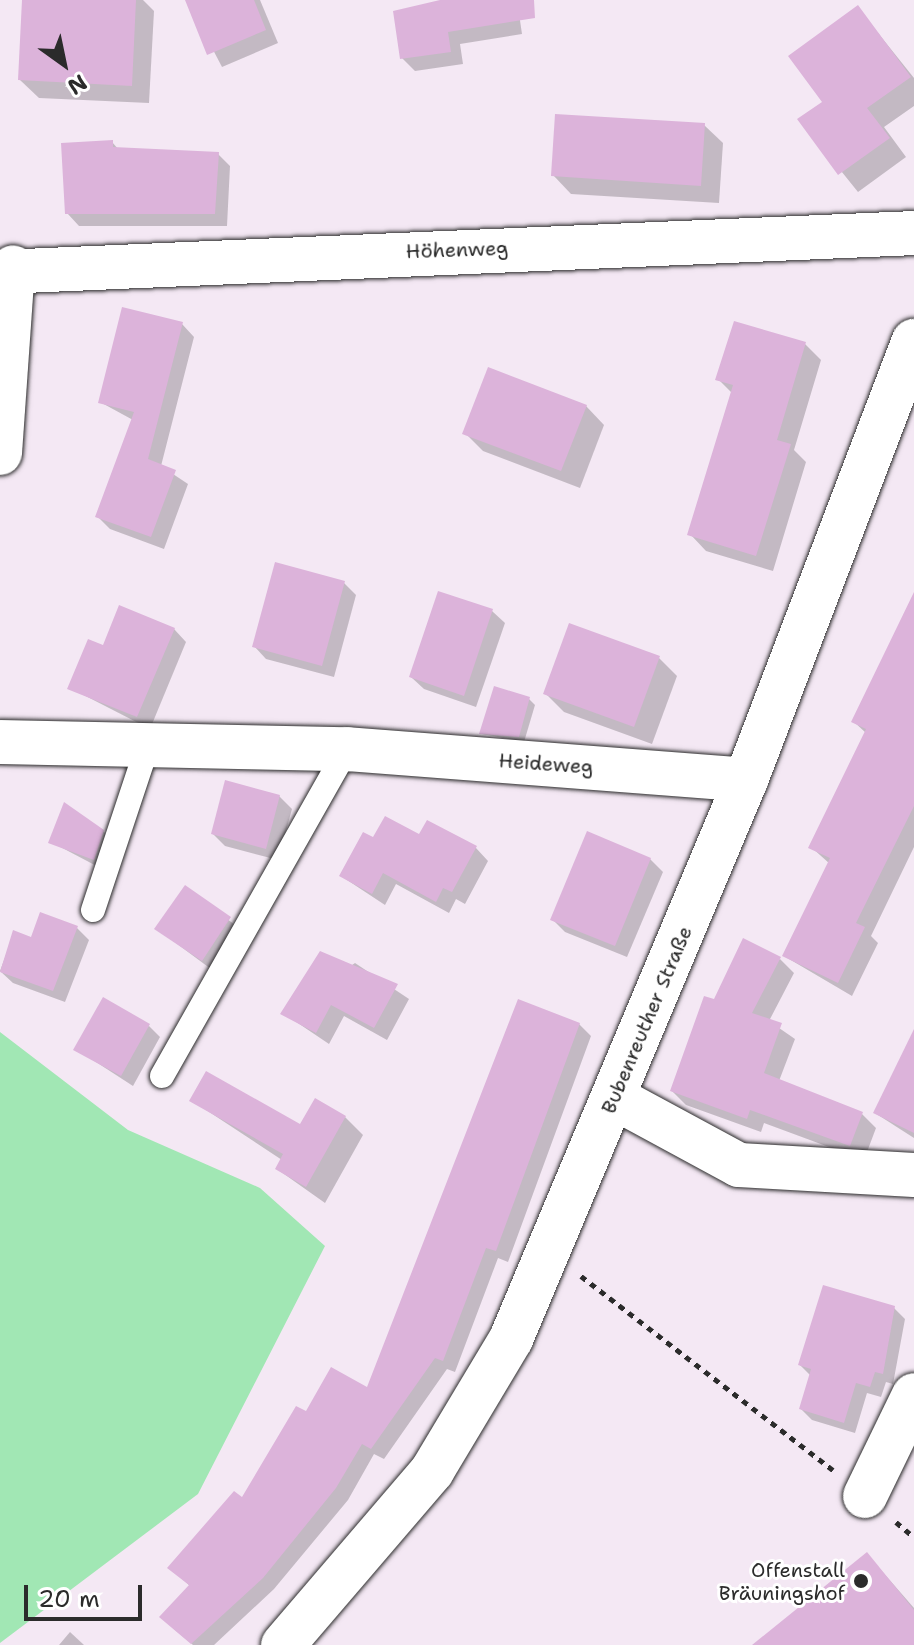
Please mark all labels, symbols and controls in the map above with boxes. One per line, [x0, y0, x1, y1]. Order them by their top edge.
north arrow [24, 24, 104, 104]
text: N [62, 68, 93, 101]
street label: Höhenweg [405, 236, 509, 264]
street label: Heideweg [498, 749, 594, 779]
street label: Bubenreuther Straße [597, 923, 697, 1117]
place label: Offenstall Bräuningshof [719, 1558, 845, 1605]
scale bar [28, 1569, 146, 1619]
marker: Offenstall Bräuningshof [852, 1572, 870, 1590]
text: 20 m [38, 1583, 100, 1615]

